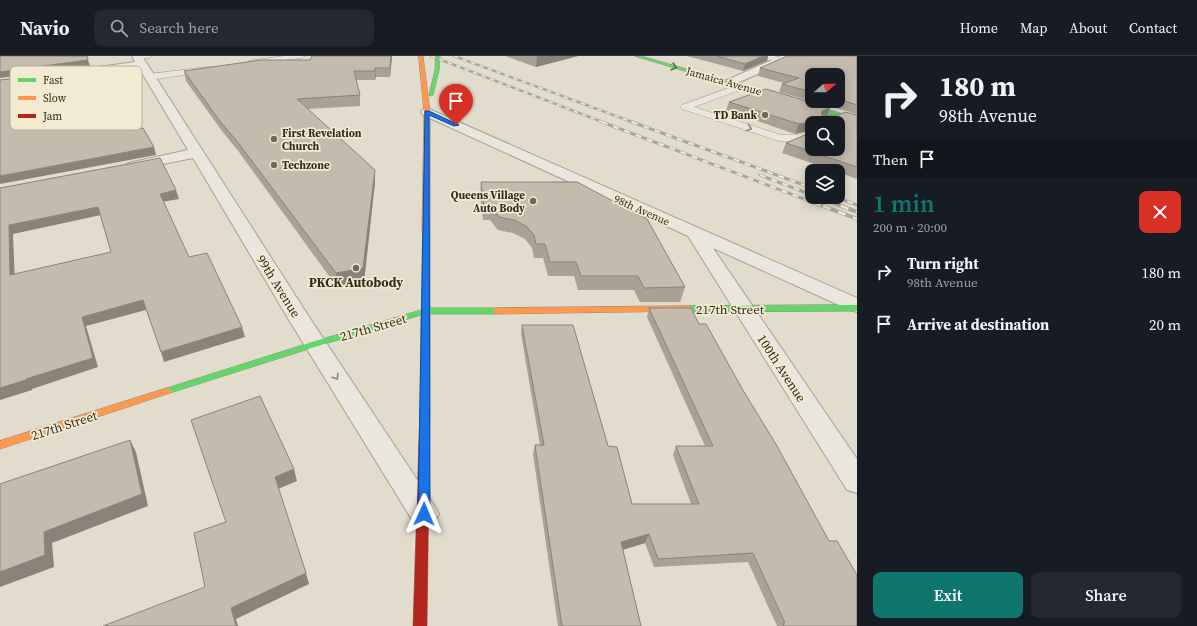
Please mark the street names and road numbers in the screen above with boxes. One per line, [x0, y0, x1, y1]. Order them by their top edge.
street label: Jamaica Avenue [683, 63, 764, 100]
street label: 98th Avenue [611, 191, 673, 230]
street label: 99th Avenue [253, 252, 305, 321]
street label: 217th Street [696, 301, 765, 318]
street label: 217th Street [338, 310, 409, 345]
street label: 100th Avenue [753, 331, 810, 406]
street label: 217th Street [29, 407, 100, 444]

